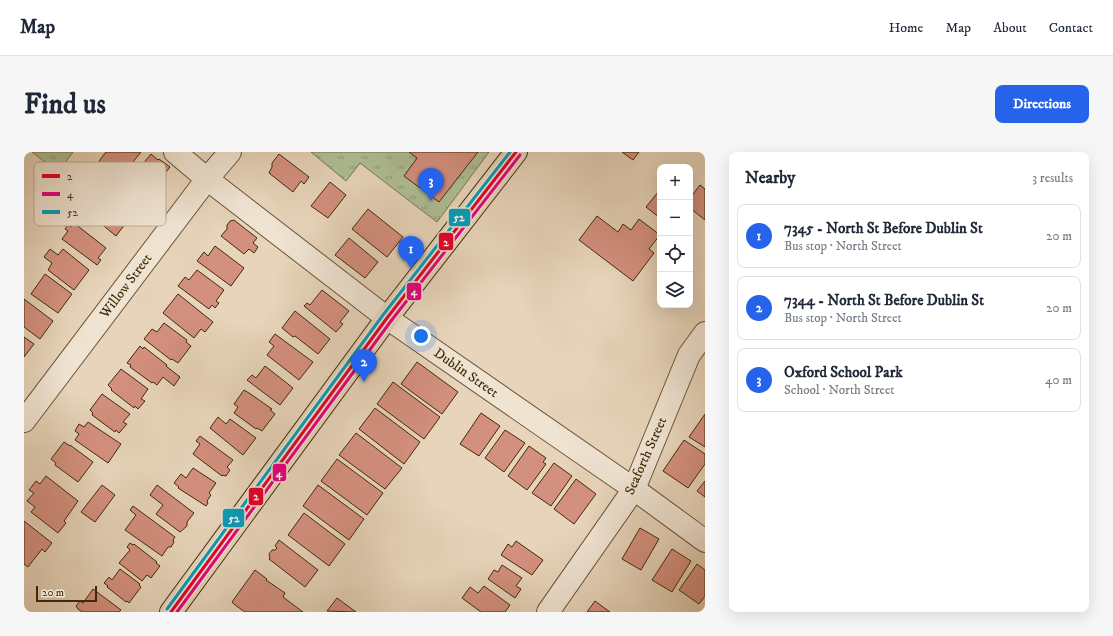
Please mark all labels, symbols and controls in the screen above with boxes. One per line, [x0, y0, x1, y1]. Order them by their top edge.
text: Map [20, 16, 55, 39]
text: Home [889, 19, 923, 37]
text: Map [945, 19, 971, 37]
text: About [993, 19, 1027, 37]
text: Contact [1049, 19, 1093, 37]
button: Directions [995, 85, 1089, 123]
text: Find us [24, 87, 106, 122]
legend [34, 162, 166, 226]
map controls [657, 164, 693, 308]
button: + [657, 164, 693, 200]
text: Nearby [745, 167, 795, 189]
pin: 3 [418, 168, 444, 201]
text: 2 [67, 170, 73, 184]
text: 3 results [1032, 170, 1073, 186]
text: 4 [67, 188, 74, 202]
button: − [657, 200, 693, 236]
text: 52 [67, 206, 78, 220]
line badge: 52 [448, 208, 471, 227]
text: 52 [453, 211, 465, 225]
text: 7345 - North St Before Dublin St [784, 219, 983, 238]
text: 1 [757, 228, 761, 244]
text: 20 m [1046, 228, 1072, 244]
line badge: 2 [438, 232, 454, 251]
pin: 1 [398, 236, 424, 269]
text: 2 [443, 236, 449, 250]
button: locate [657, 236, 693, 272]
text: Bus stop · North Street [784, 238, 902, 254]
street label: Willow Street [95, 250, 157, 323]
button: layers [657, 272, 693, 308]
line badge: 4 [406, 282, 422, 301]
text: 4 [410, 285, 418, 299]
text: 7344 - North St Before Dublin St [784, 291, 984, 310]
text: 2 [756, 300, 762, 316]
text: 20 m [1046, 300, 1072, 316]
text: Bus stop · North Street [784, 310, 902, 326]
your location [411, 326, 431, 346]
street label: Dublin Street [430, 344, 502, 402]
pin: 2 [351, 349, 377, 382]
text: Oxford School Park [784, 363, 903, 382]
text: 3 [757, 372, 761, 388]
text: 40 m [1045, 372, 1072, 388]
text: School · North Street [784, 382, 894, 398]
street label: Seaforth Street [621, 414, 671, 498]
line badge: 4 [272, 463, 287, 482]
text: 4 [275, 467, 283, 481]
line badge: 2 [248, 487, 264, 506]
text: 2 [253, 490, 259, 504]
line badge: 52 [222, 508, 245, 528]
text: 52 [228, 512, 240, 526]
scale bar [36, 584, 97, 603]
text: 20 m [42, 586, 64, 600]

